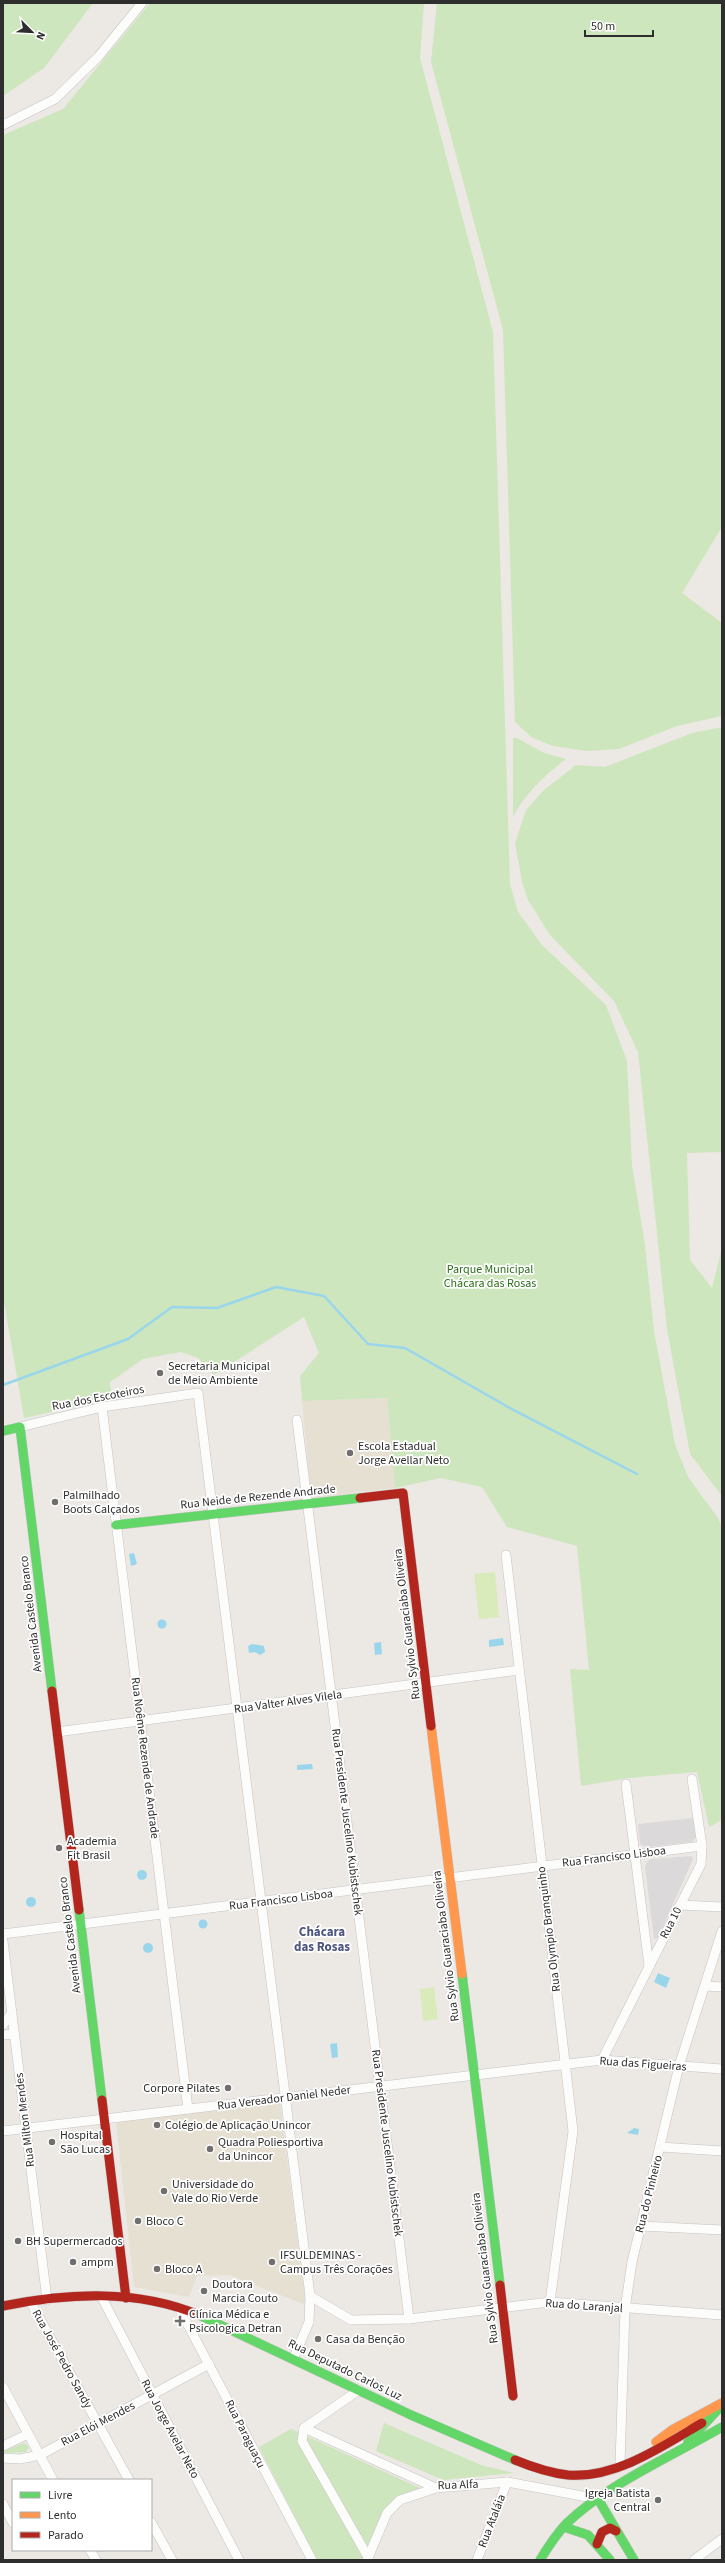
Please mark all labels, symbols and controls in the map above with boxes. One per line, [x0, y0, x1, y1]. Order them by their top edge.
north arrow [12, 12, 52, 52]
scale bar [585, 12, 653, 38]
text: 50 m [591, 18, 615, 35]
text: N [32, 29, 49, 42]
park label: Parque Municipal Chácara das Rosas [444, 1261, 536, 1292]
place label: Secretaria Municipal de Meio Ambiente [168, 1358, 270, 1389]
marker: Secretaria Municipal de Meio Ambiente [155, 1368, 165, 1378]
street label: Rua dos Escoteiros [50, 1381, 146, 1415]
place label: Escola Estadual Jorge Avellar Neto [358, 1438, 449, 1469]
marker: Escola Estadual Jorge Avellar Neto [345, 1448, 355, 1458]
street label: Rua Neide de Rezende Andrade [180, 1480, 336, 1514]
place label: Palmilhado Boots Calçados [63, 1487, 140, 1518]
marker: Palmilhado Boots Calçados [50, 1497, 60, 1507]
street label: Rua Sylvio Guaraciaba Oliveira [389, 1548, 425, 1700]
street label: Avenida Castelo Branco [15, 1555, 47, 1673]
street label: Rua Noême Rezende de Andrade [127, 1676, 163, 1840]
street label: Rua Valter Alves Vilela [233, 1686, 343, 1718]
street label: Rua Presidente Juscelino Kubistschek [327, 1727, 367, 1917]
place label: Academia Fit Brasil [67, 1833, 116, 1864]
street label: Rua Francisco Lisboa [561, 1842, 667, 1872]
marker: Academia Fit Brasil [54, 1843, 64, 1853]
street label: Rua Olympio Branquinho [533, 1865, 565, 1993]
street label: Rua Sylvio Guaraciaba Oliveira [428, 1870, 464, 2022]
street label: Avenida Castelo Branco [54, 1876, 86, 1994]
street label: Rua Francisco Lisboa [228, 1885, 334, 1915]
street label: Rua 10 [656, 1904, 686, 1942]
district label: Chácara das Rosas [294, 1923, 350, 1956]
street label: Rua Presidente Juscelino Kubistschek [367, 2048, 407, 2238]
street label: Rua das Figueiras [599, 2052, 687, 2076]
street label: Rua Milton Mendes [11, 2072, 39, 2168]
place label: Corpore Pilates [143, 2080, 220, 2097]
street label: Rua Vereador Daniel Neder [216, 2081, 352, 2115]
marker: Corpore Pilates [223, 2083, 233, 2093]
place label: Colégio de Aplicação Unincor [165, 2117, 312, 2134]
marker: Colégio de Aplicação Unincor [152, 2120, 162, 2130]
place label: Hospital São Lucas [60, 2127, 110, 2158]
place label: Quadra Poliesportiva da Unincor [218, 2134, 323, 2165]
marker: Hospital São Lucas [47, 2137, 57, 2147]
marker: Quadra Poliesportiva da Unincor [205, 2144, 215, 2154]
street label: Rua do Pinheiro [631, 2153, 667, 2235]
place label: Universidade do Vale do Rio Verde [172, 2176, 258, 2207]
marker: Universidade do Vale do Rio Verde [159, 2186, 169, 2196]
street label: Rua Sylvio Guaraciaba Oliveira [467, 2192, 503, 2344]
place label: Bloco C [146, 2213, 184, 2230]
marker: Bloco C [133, 2216, 143, 2226]
place label: BH Supermercados [26, 2233, 123, 2250]
marker: BH Supermercados [13, 2236, 23, 2246]
place label: IFSULDEMINAS - Campus Três Corações [280, 2247, 393, 2278]
place label: ampm [81, 2254, 114, 2271]
marker: ampm [68, 2257, 78, 2267]
marker: IFSULDEMINAS - Campus Três Corações [267, 2257, 277, 2267]
place label: Bloco A [165, 2261, 203, 2278]
marker: Bloco A [152, 2264, 162, 2274]
place label: Doutora Marcia Couto [212, 2276, 278, 2307]
marker: Doutora Marcia Couto [199, 2286, 209, 2296]
street label: Rua do Laranjal [545, 2295, 623, 2317]
street label: Rua José Pedro Sandy [28, 2306, 96, 2412]
place label: Clínica Médica e Psicologica Detran [189, 2306, 282, 2337]
marker: Clínica Médica e Psicologica Detran [174, 2315, 186, 2327]
place label: Casa da Benção [326, 2331, 405, 2348]
marker: Casa da Benção [313, 2334, 323, 2344]
street label: Rua Deputado Carlos Luz [285, 2335, 405, 2405]
street label: Rua Jorge Avelar Neto [137, 2376, 203, 2482]
street label: Rua Elói Mendes [58, 2397, 138, 2451]
street label: Rua Paraguaçu [220, 2397, 270, 2471]
street label: Rua Alfa [437, 2476, 479, 2494]
legend [12, 2479, 152, 2551]
place label: Igreja Batista Central [585, 2485, 650, 2516]
text: Livre [48, 2487, 72, 2504]
street label: Rua Ataláia [474, 2492, 510, 2550]
marker: Igreja Batista Central [653, 2495, 663, 2505]
text: Lento [48, 2507, 77, 2524]
text: Parado [48, 2527, 83, 2544]

